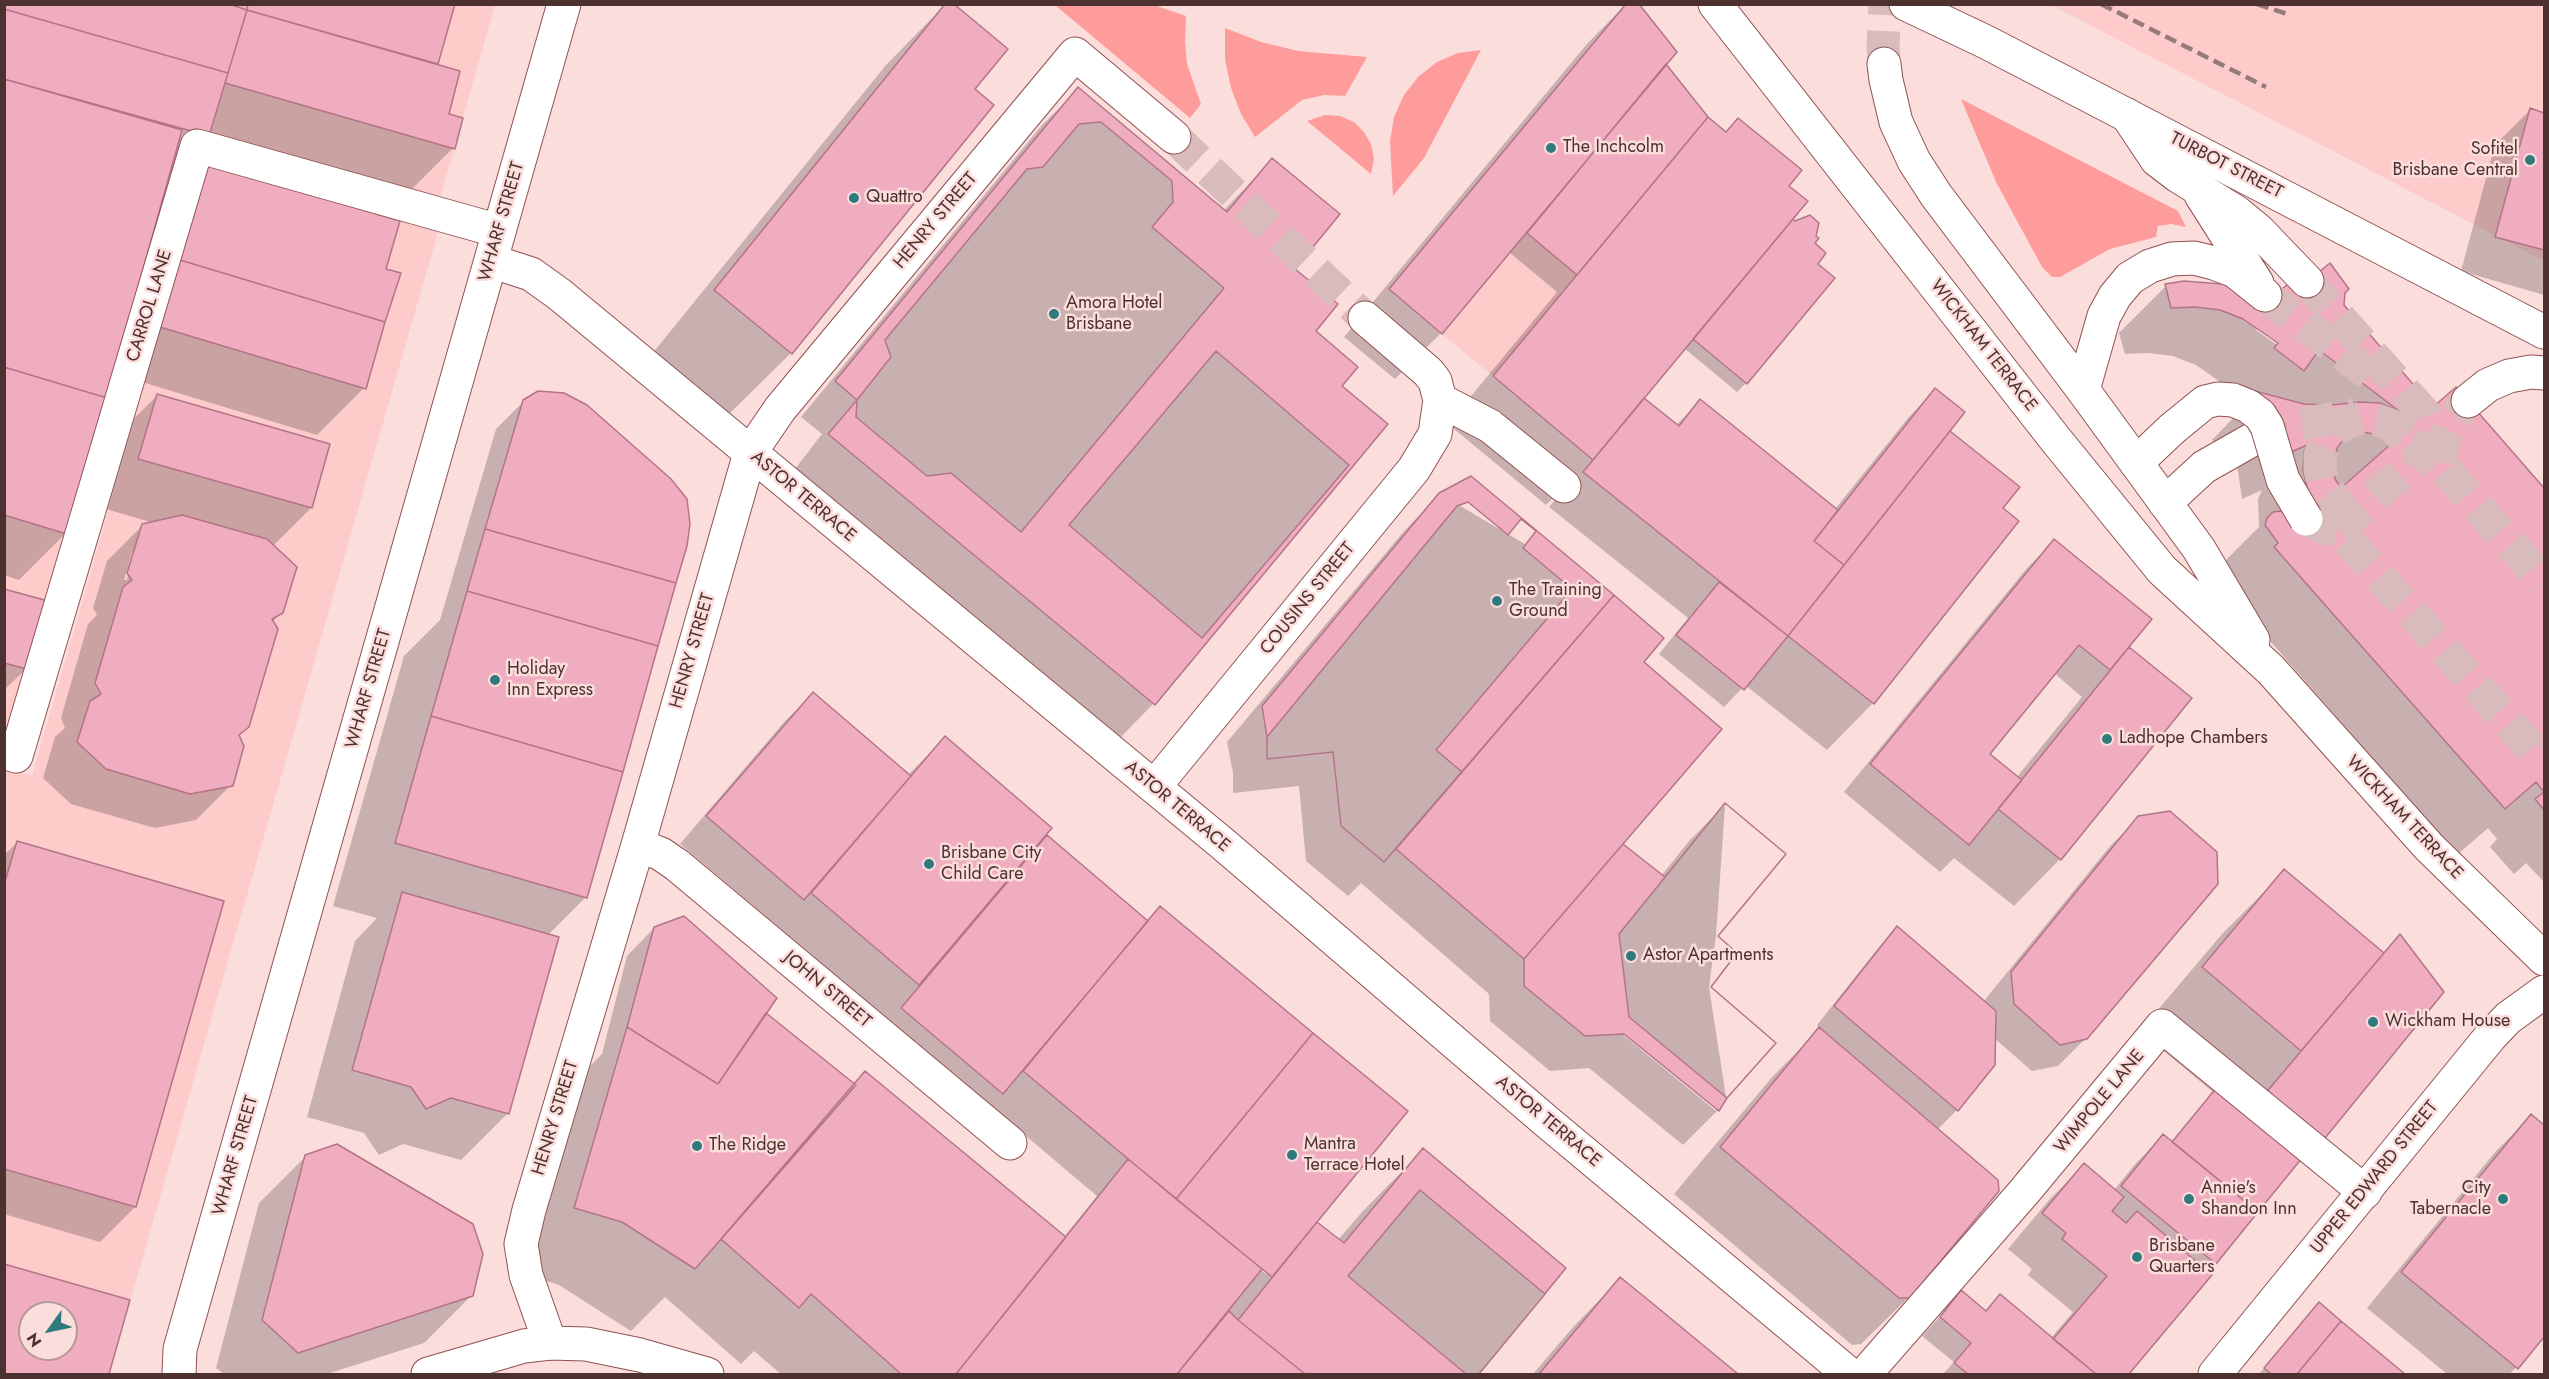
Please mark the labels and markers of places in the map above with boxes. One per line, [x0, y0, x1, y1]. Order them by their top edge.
place label: The Inchcolm [1563, 137, 1664, 159]
place label: Sofitel Brisbane Central [2392, 139, 2518, 182]
marker: The Inchcolm [1544, 141, 1558, 155]
marker: Sofitel Brisbane Central [2523, 153, 2537, 167]
place label: Quattro [866, 187, 923, 209]
marker: Quattro [847, 191, 861, 205]
place label: Amora Hotel Brisbane [1066, 293, 1162, 336]
marker: Amora Hotel Brisbane [1047, 307, 1061, 321]
place label: The Training Ground [1509, 580, 1602, 622]
marker: The Training Ground [1490, 594, 1504, 608]
place label: Holiday Inn Express [507, 659, 593, 702]
marker: Holiday Inn Express [488, 673, 502, 687]
place label: Ladhope Chambers [2119, 728, 2268, 750]
marker: Ladhope Chambers [2100, 732, 2114, 746]
place label: Brisbane City Child Care [941, 843, 1041, 886]
marker: Brisbane City Child Care [922, 857, 936, 871]
place label: Astor Apartments [1643, 945, 1773, 967]
marker: Astor Apartments [1624, 949, 1638, 963]
place label: Wickham House [2385, 1011, 2510, 1033]
marker: Wickham House [2366, 1015, 2380, 1029]
place label: Mantra Terrace Hotel [1304, 1134, 1405, 1176]
place label: The Ridge [709, 1135, 786, 1157]
marker: The Ridge [690, 1139, 704, 1153]
marker: Mantra Terrace Hotel [1285, 1148, 1299, 1162]
place label: Annie's Shandon Inn [2201, 1178, 2297, 1220]
place label: City Tabernacle [2410, 1178, 2491, 1220]
marker: Annie's Shandon Inn [2182, 1192, 2196, 1206]
marker: City Tabernacle [2496, 1192, 2510, 1206]
place label: Brisbane Quarters [2149, 1236, 2215, 1278]
marker: Brisbane Quarters [2130, 1250, 2144, 1264]

